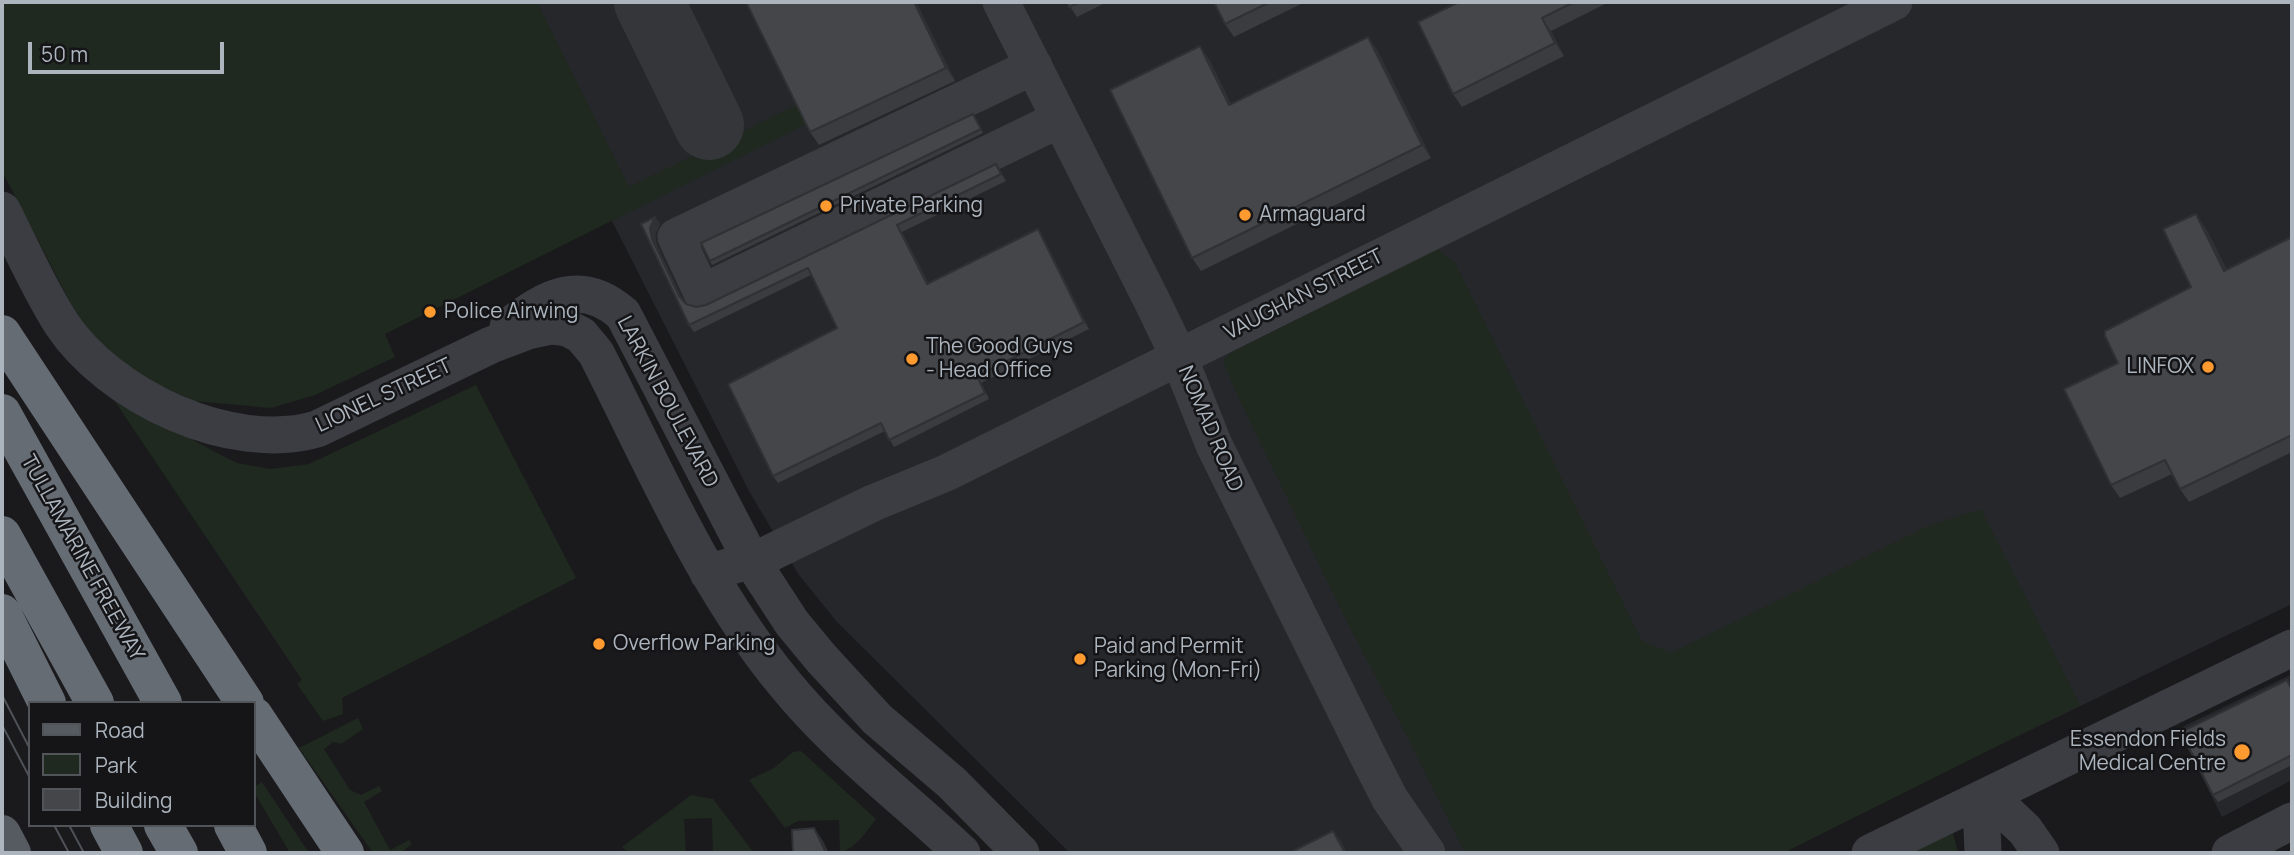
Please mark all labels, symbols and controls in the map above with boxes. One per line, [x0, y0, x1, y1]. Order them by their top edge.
scale bar [32, 28, 228, 72]
text: 50 m [41, 40, 88, 68]
place label: Private Parking [840, 193, 983, 219]
marker: Private Parking [818, 198, 834, 214]
place label: Armaguard [1259, 202, 1366, 228]
marker: Armaguard [1237, 207, 1253, 223]
street label: VAUGHAN STREET [1220, 244, 1388, 346]
place label: Police Airwing [444, 299, 578, 325]
marker: Police Airwing [422, 304, 438, 320]
street label: LARKIN BOULEVARD [611, 312, 723, 492]
place label: The Good Guys - Head Office [926, 334, 1073, 384]
marker: The Good Guys - Head Office [904, 351, 920, 367]
street label: LIONEL STREET [312, 353, 456, 439]
place label: LINFOX [2127, 354, 2194, 380]
marker: LINFOX [2200, 359, 2216, 375]
street label: NOMAD ROAD [1172, 362, 1248, 496]
street label: TULLAMARINE FREEWAY [15, 451, 149, 665]
place label: Overflow Parking [613, 631, 775, 657]
place label: Paid and Permit Parking (Mon-Fri) [1094, 634, 1262, 684]
marker: Overflow Parking [591, 636, 607, 652]
marker: Paid and Permit Parking (Mon-Fri) [1072, 651, 1088, 667]
legend [28, 701, 256, 827]
text: Road [95, 716, 145, 744]
place label: Essendon Fields Medical Centre [2070, 727, 2226, 777]
marker: Essendon Fields Medical Centre [2232, 742, 2252, 762]
text: Park [95, 751, 137, 779]
text: Building [95, 786, 172, 814]

